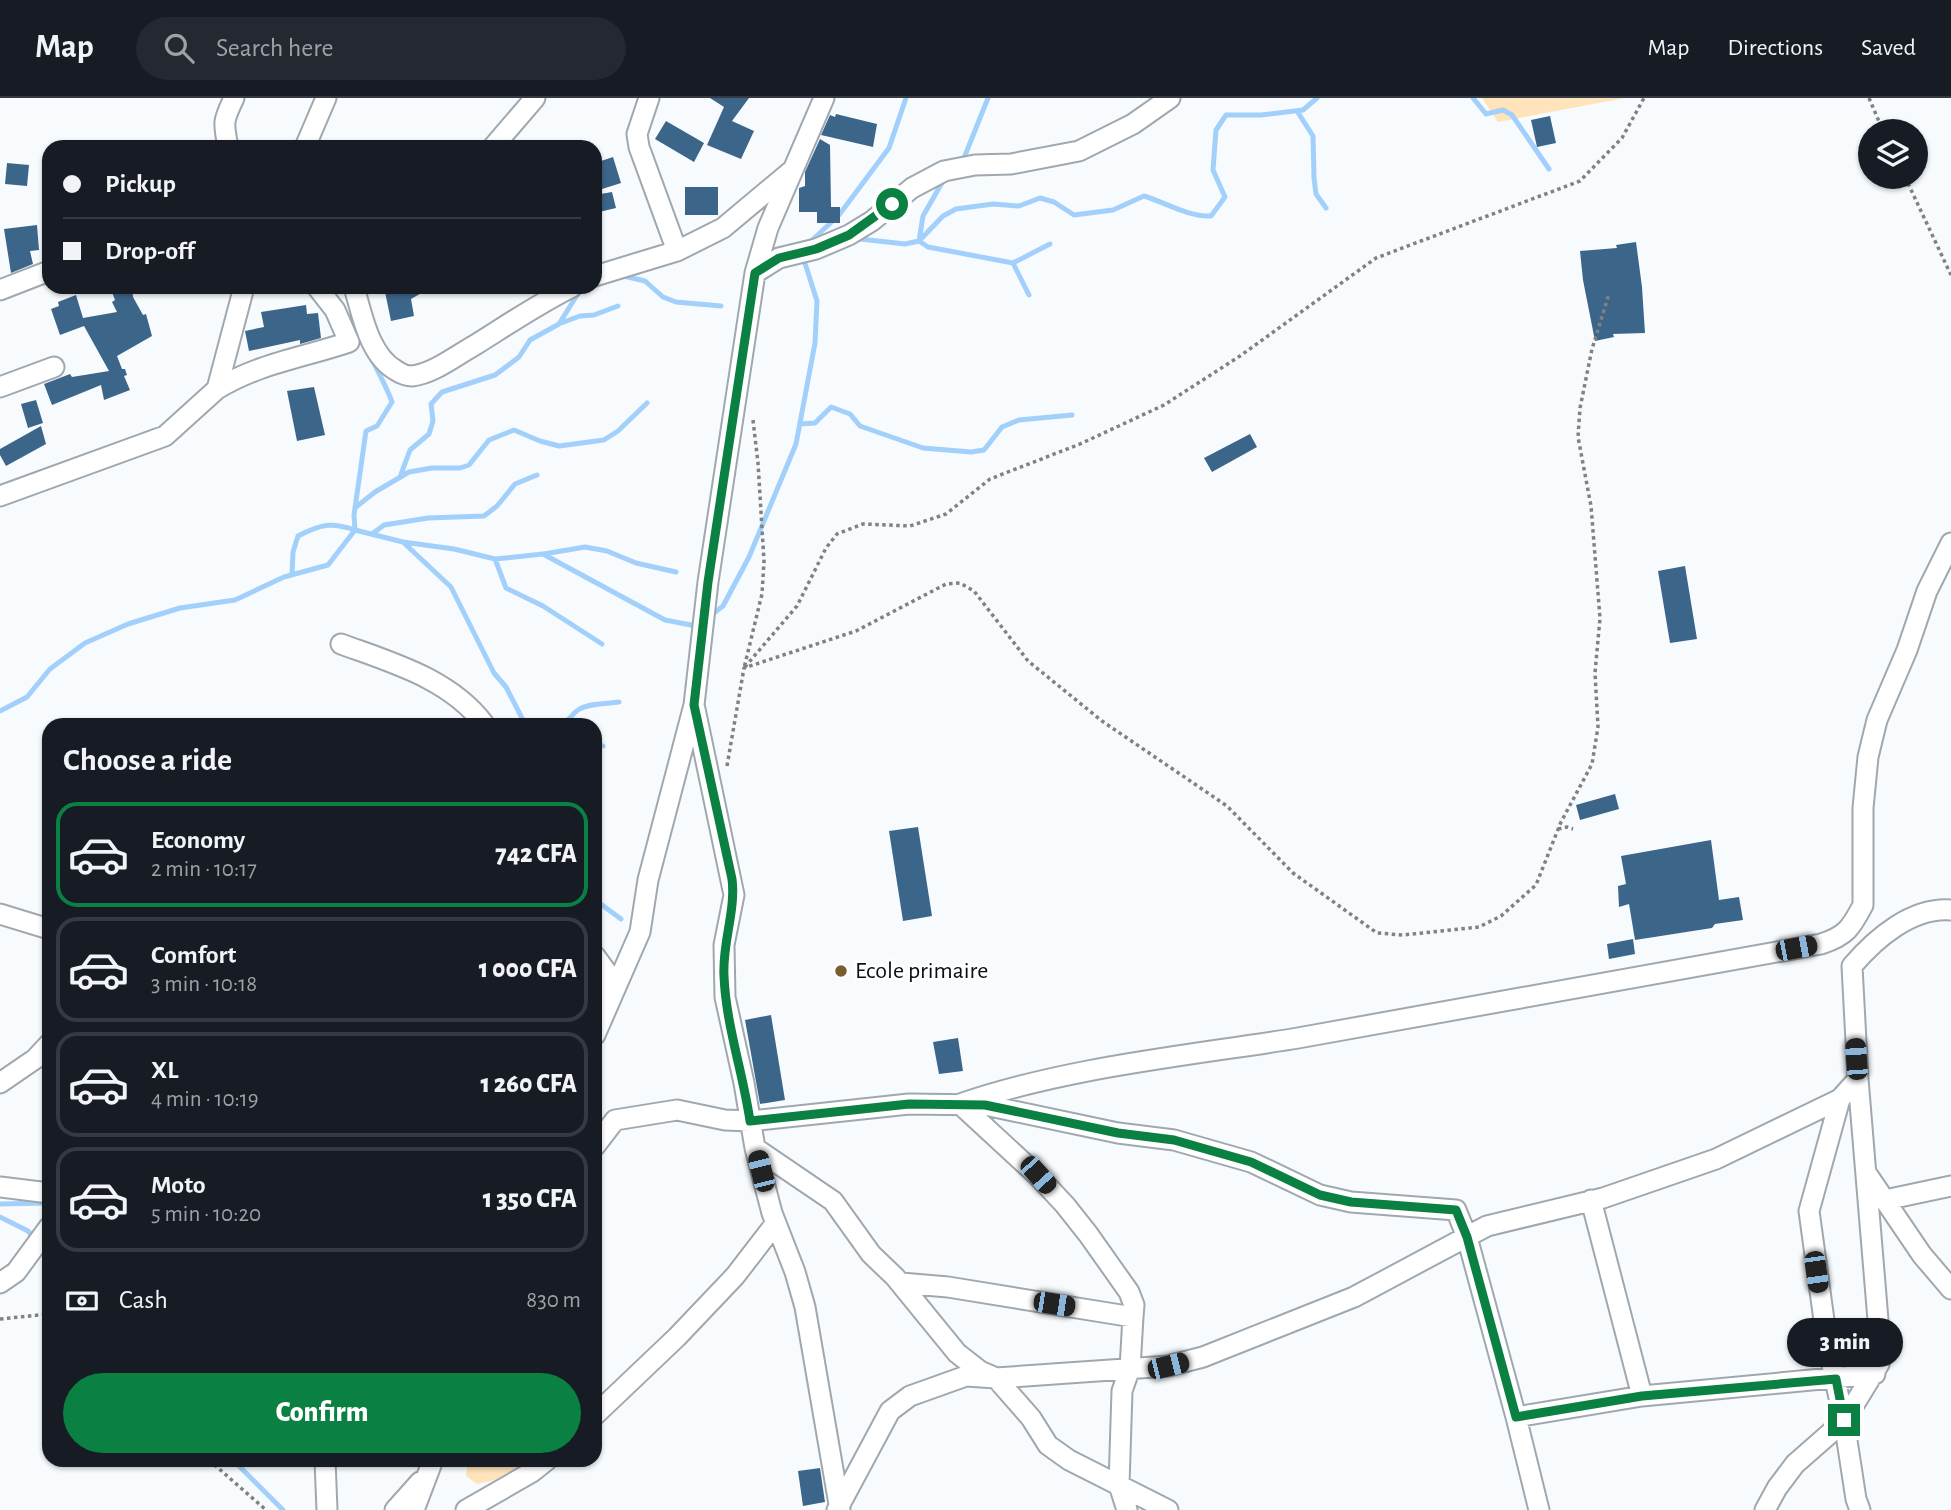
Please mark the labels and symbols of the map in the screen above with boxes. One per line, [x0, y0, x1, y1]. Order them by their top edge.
route start [876, 188, 908, 220]
car [1774, 934, 1819, 962]
place label: Ecole primaire [855, 959, 988, 983]
marker: Ecole primaire [833, 963, 849, 979]
car [1845, 1037, 1868, 1081]
car [746, 1148, 777, 1194]
car [1017, 1152, 1060, 1198]
car [1803, 1250, 1830, 1294]
car [1032, 1290, 1077, 1318]
callout: 3 min [1786, 1318, 1902, 1368]
car [1146, 1351, 1191, 1381]
route end [1828, 1404, 1860, 1436]

